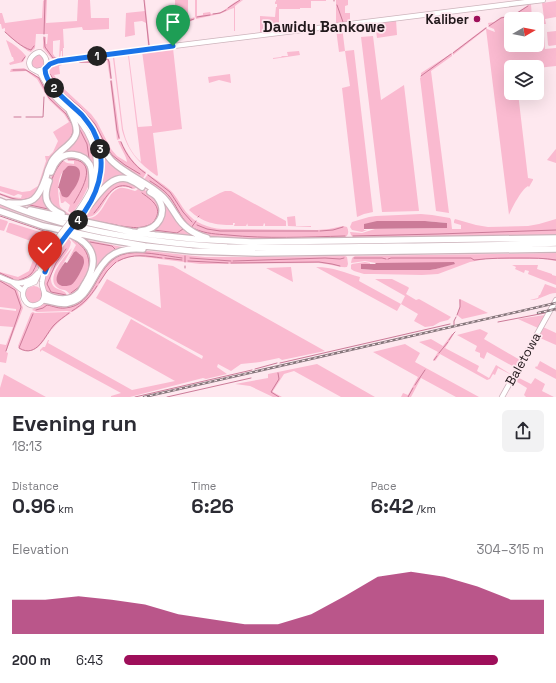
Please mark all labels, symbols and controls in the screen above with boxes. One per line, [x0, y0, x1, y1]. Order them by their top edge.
pin [156, 5, 190, 46]
icon: arrive [162, 11, 184, 33]
place label: Kaliber [425, 11, 469, 28]
north arrow [504, 12, 544, 52]
map controls [504, 12, 544, 100]
marker: Kaliber [472, 14, 482, 24]
district label: Dawidy Bankowe [263, 17, 386, 36]
pin: 1 [87, 46, 107, 66]
text: 1 [95, 49, 99, 63]
button: layers [504, 60, 544, 100]
pin: 2 [44, 78, 64, 98]
text: 2 [51, 81, 57, 95]
pin: 3 [90, 139, 110, 159]
text: 3 [97, 142, 103, 156]
pin: 4 [68, 210, 88, 230]
text: 4 [75, 213, 82, 227]
pin [28, 231, 62, 272]
icon: check [34, 237, 56, 259]
street label: Baletowa [501, 329, 545, 389]
text: Evening run [12, 409, 137, 437]
button: share [502, 410, 544, 452]
text: 18:13 [12, 438, 42, 455]
text: Distance [12, 479, 59, 493]
text: Time [191, 479, 216, 493]
text: Pace [371, 479, 396, 493]
text: 0.96 [12, 493, 55, 519]
text: 6:26 [191, 493, 234, 519]
text: 6:42 [371, 493, 414, 519]
text: km [55, 502, 74, 516]
text: /km [414, 502, 436, 516]
text: Elevation [12, 541, 69, 558]
text: 304–315 m [476, 541, 544, 558]
text: 200 m [12, 652, 51, 669]
text: 6:43 [76, 652, 103, 669]

